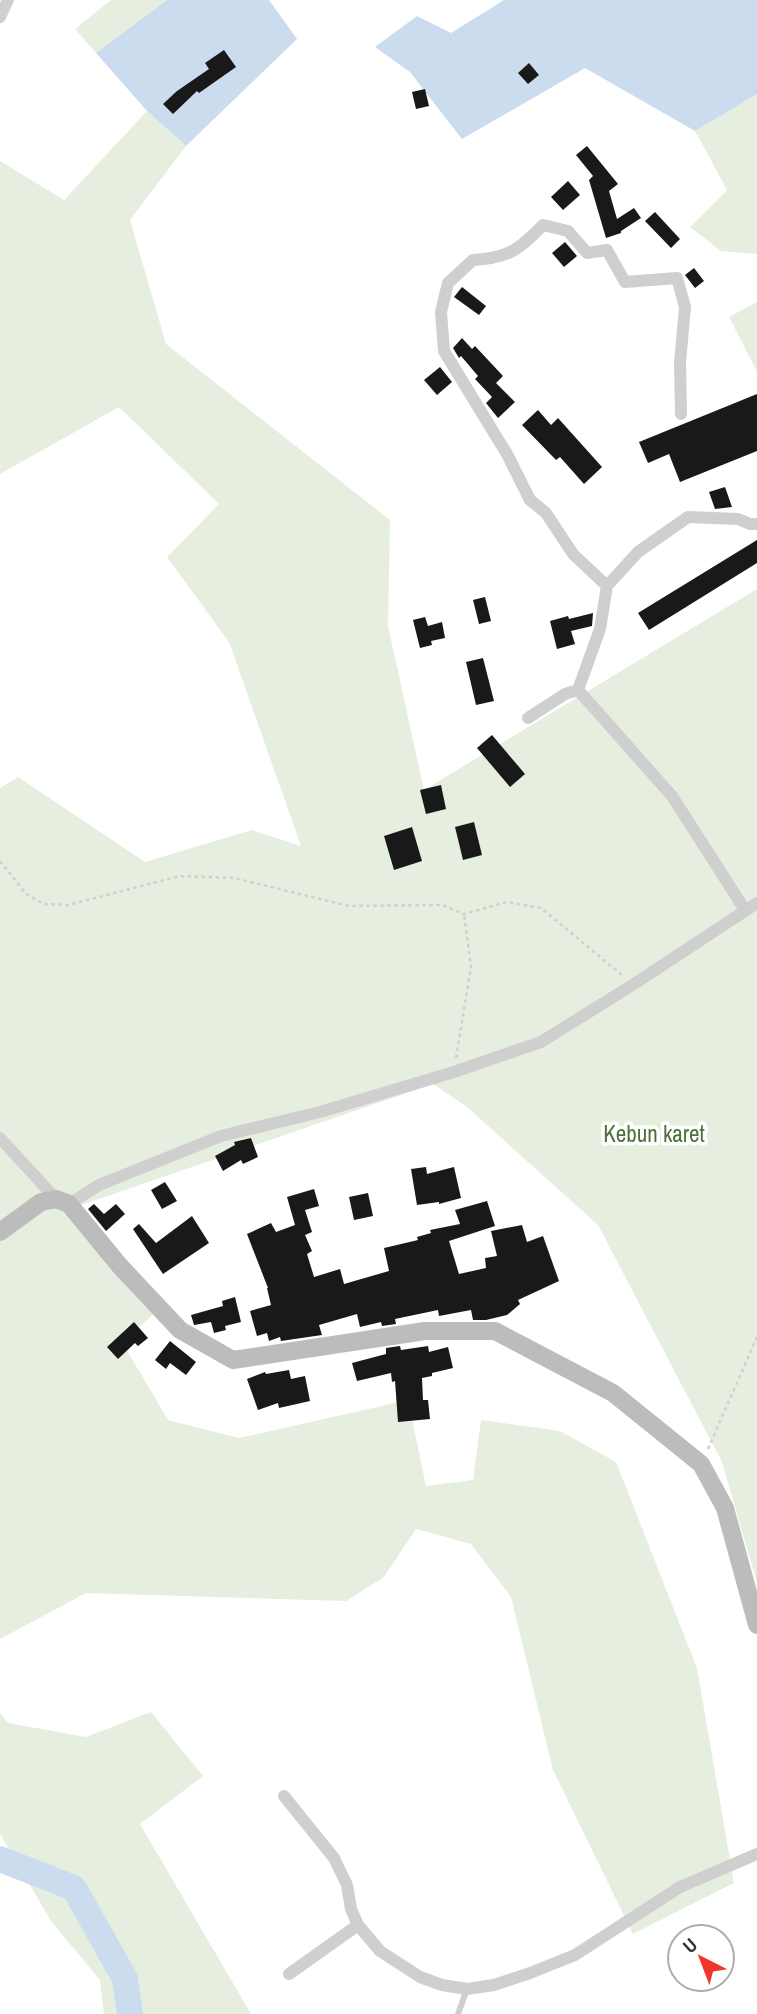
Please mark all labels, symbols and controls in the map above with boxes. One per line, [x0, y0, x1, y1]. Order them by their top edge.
park label: Kebun karet [603, 1118, 705, 1149]
north arrow [666, 1923, 736, 1993]
text: U [677, 1932, 703, 1959]

